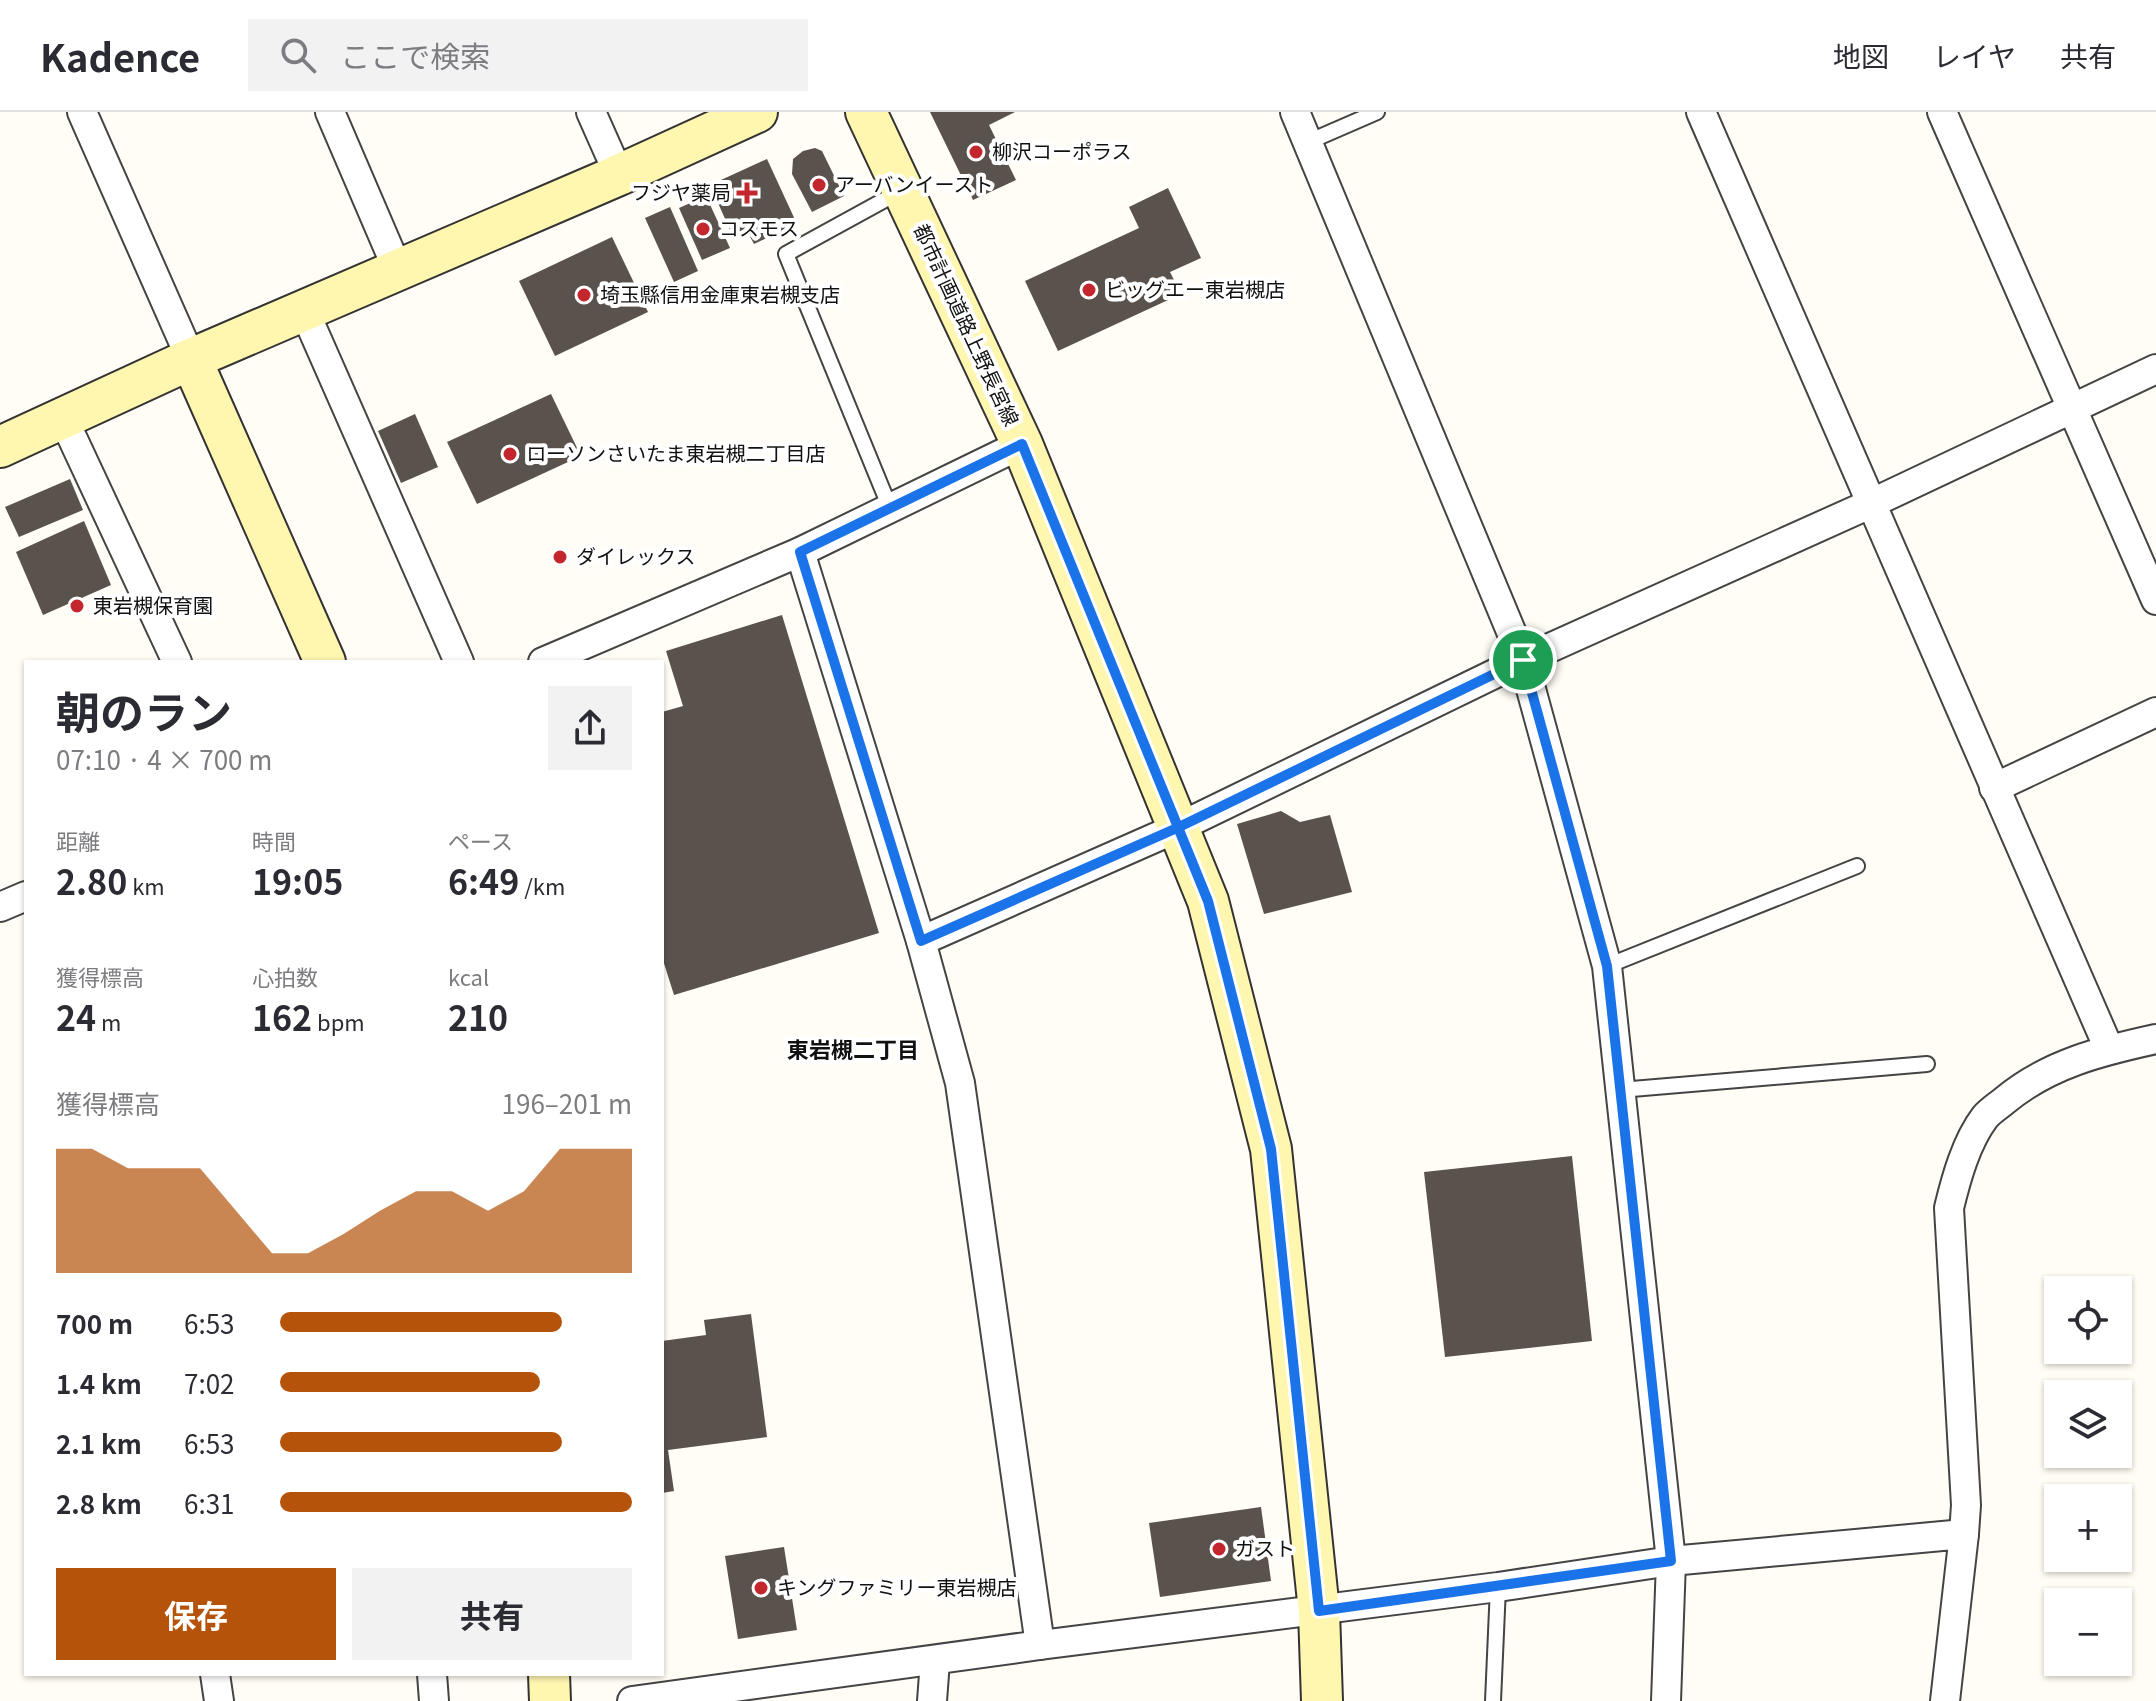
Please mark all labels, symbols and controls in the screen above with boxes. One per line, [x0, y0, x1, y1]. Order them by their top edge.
search box [248, 19, 808, 91]
text: Kadence [40, 28, 200, 83]
icon: search [276, 33, 320, 77]
text: ここで検索 [340, 33, 490, 77]
text: 地図 [1833, 35, 1889, 75]
text: レイヤ [1933, 35, 2016, 75]
text: 共有 [2060, 35, 2116, 75]
place label: 柳沢コーポラス [992, 136, 1132, 165]
marker: 柳沢コーポラス [967, 143, 985, 161]
place label: アーバンイースト [835, 169, 994, 198]
marker: アーバンイースト [810, 176, 828, 194]
place label: フジヤ薬局 [631, 177, 731, 206]
marker: フジヤ薬局 [738, 184, 756, 202]
place label: コスモス [719, 213, 799, 242]
street label: 都市計画道路上野長宮線 [908, 219, 1027, 430]
marker: コスモス [694, 220, 712, 238]
place label: ビッグエー東岩槻店 [1105, 274, 1285, 303]
place label: 埼玉縣信用金庫東岩槻支店 [600, 279, 840, 308]
marker: ビッグエー東岩槻店 [1080, 281, 1098, 299]
marker: 埼玉縣信用金庫東岩槻支店 [575, 286, 593, 304]
place label: ローソンさいたま東岩槻二丁目店 [526, 438, 825, 467]
marker: ローソンさいたま東岩槻二丁目店 [501, 445, 519, 463]
place label: ダイレックス [576, 541, 695, 570]
marker: ダイレックス [551, 548, 569, 566]
place label: 東岩槻保育園 [93, 590, 213, 619]
marker: 東岩槻保育園 [68, 597, 86, 615]
pin [1489, 626, 1557, 694]
icon: arrive [1501, 638, 1545, 682]
text: 朝のラン [56, 678, 232, 742]
button: share [548, 686, 632, 770]
text: 07:10 · 4 × 700 m [56, 740, 272, 777]
text: 距離 [56, 824, 100, 856]
text: 時間 [252, 824, 296, 856]
text: ペース [448, 824, 513, 856]
text: 2.80 [56, 856, 127, 905]
text: 19:05 [252, 856, 343, 905]
text: 6:49 [448, 856, 519, 905]
text: km [127, 869, 165, 901]
text: /km [519, 869, 565, 901]
text: 獲得標高 [56, 960, 144, 992]
text: 心拍数 [252, 960, 318, 992]
text: kcal [448, 960, 489, 992]
text: 24 [56, 992, 96, 1041]
text: 162 [252, 992, 312, 1041]
text: 210 [448, 992, 508, 1041]
text: m [96, 1005, 121, 1037]
text: bpm [312, 1005, 365, 1037]
district label: 東岩槻二丁目 [787, 1032, 919, 1064]
text: 獲得標高 [56, 1084, 160, 1121]
text: 196–201 m [502, 1084, 632, 1121]
map controls [2044, 1276, 2132, 1676]
button: locate [2044, 1276, 2132, 1364]
text: 700 m [56, 1304, 133, 1341]
text: 6:53 [184, 1304, 235, 1341]
text: 1.4 km [56, 1364, 142, 1401]
text: 7:02 [184, 1364, 235, 1401]
button: layers [2044, 1380, 2132, 1468]
text: 2.1 km [56, 1424, 142, 1461]
text: 6:53 [184, 1424, 235, 1461]
text: 2.8 km [56, 1484, 142, 1521]
text: 6:31 [184, 1484, 235, 1521]
button: + [2044, 1484, 2132, 1572]
place label: ガスト [1235, 1533, 1295, 1562]
marker: ガスト [1210, 1540, 1228, 1558]
button: 保存 [56, 1568, 336, 1660]
button: 共有 [352, 1568, 632, 1660]
place label: キングファミリー東岩槻店 [777, 1572, 1016, 1601]
marker: キングファミリー東岩槻店 [752, 1579, 770, 1597]
button: − [2044, 1588, 2132, 1676]

